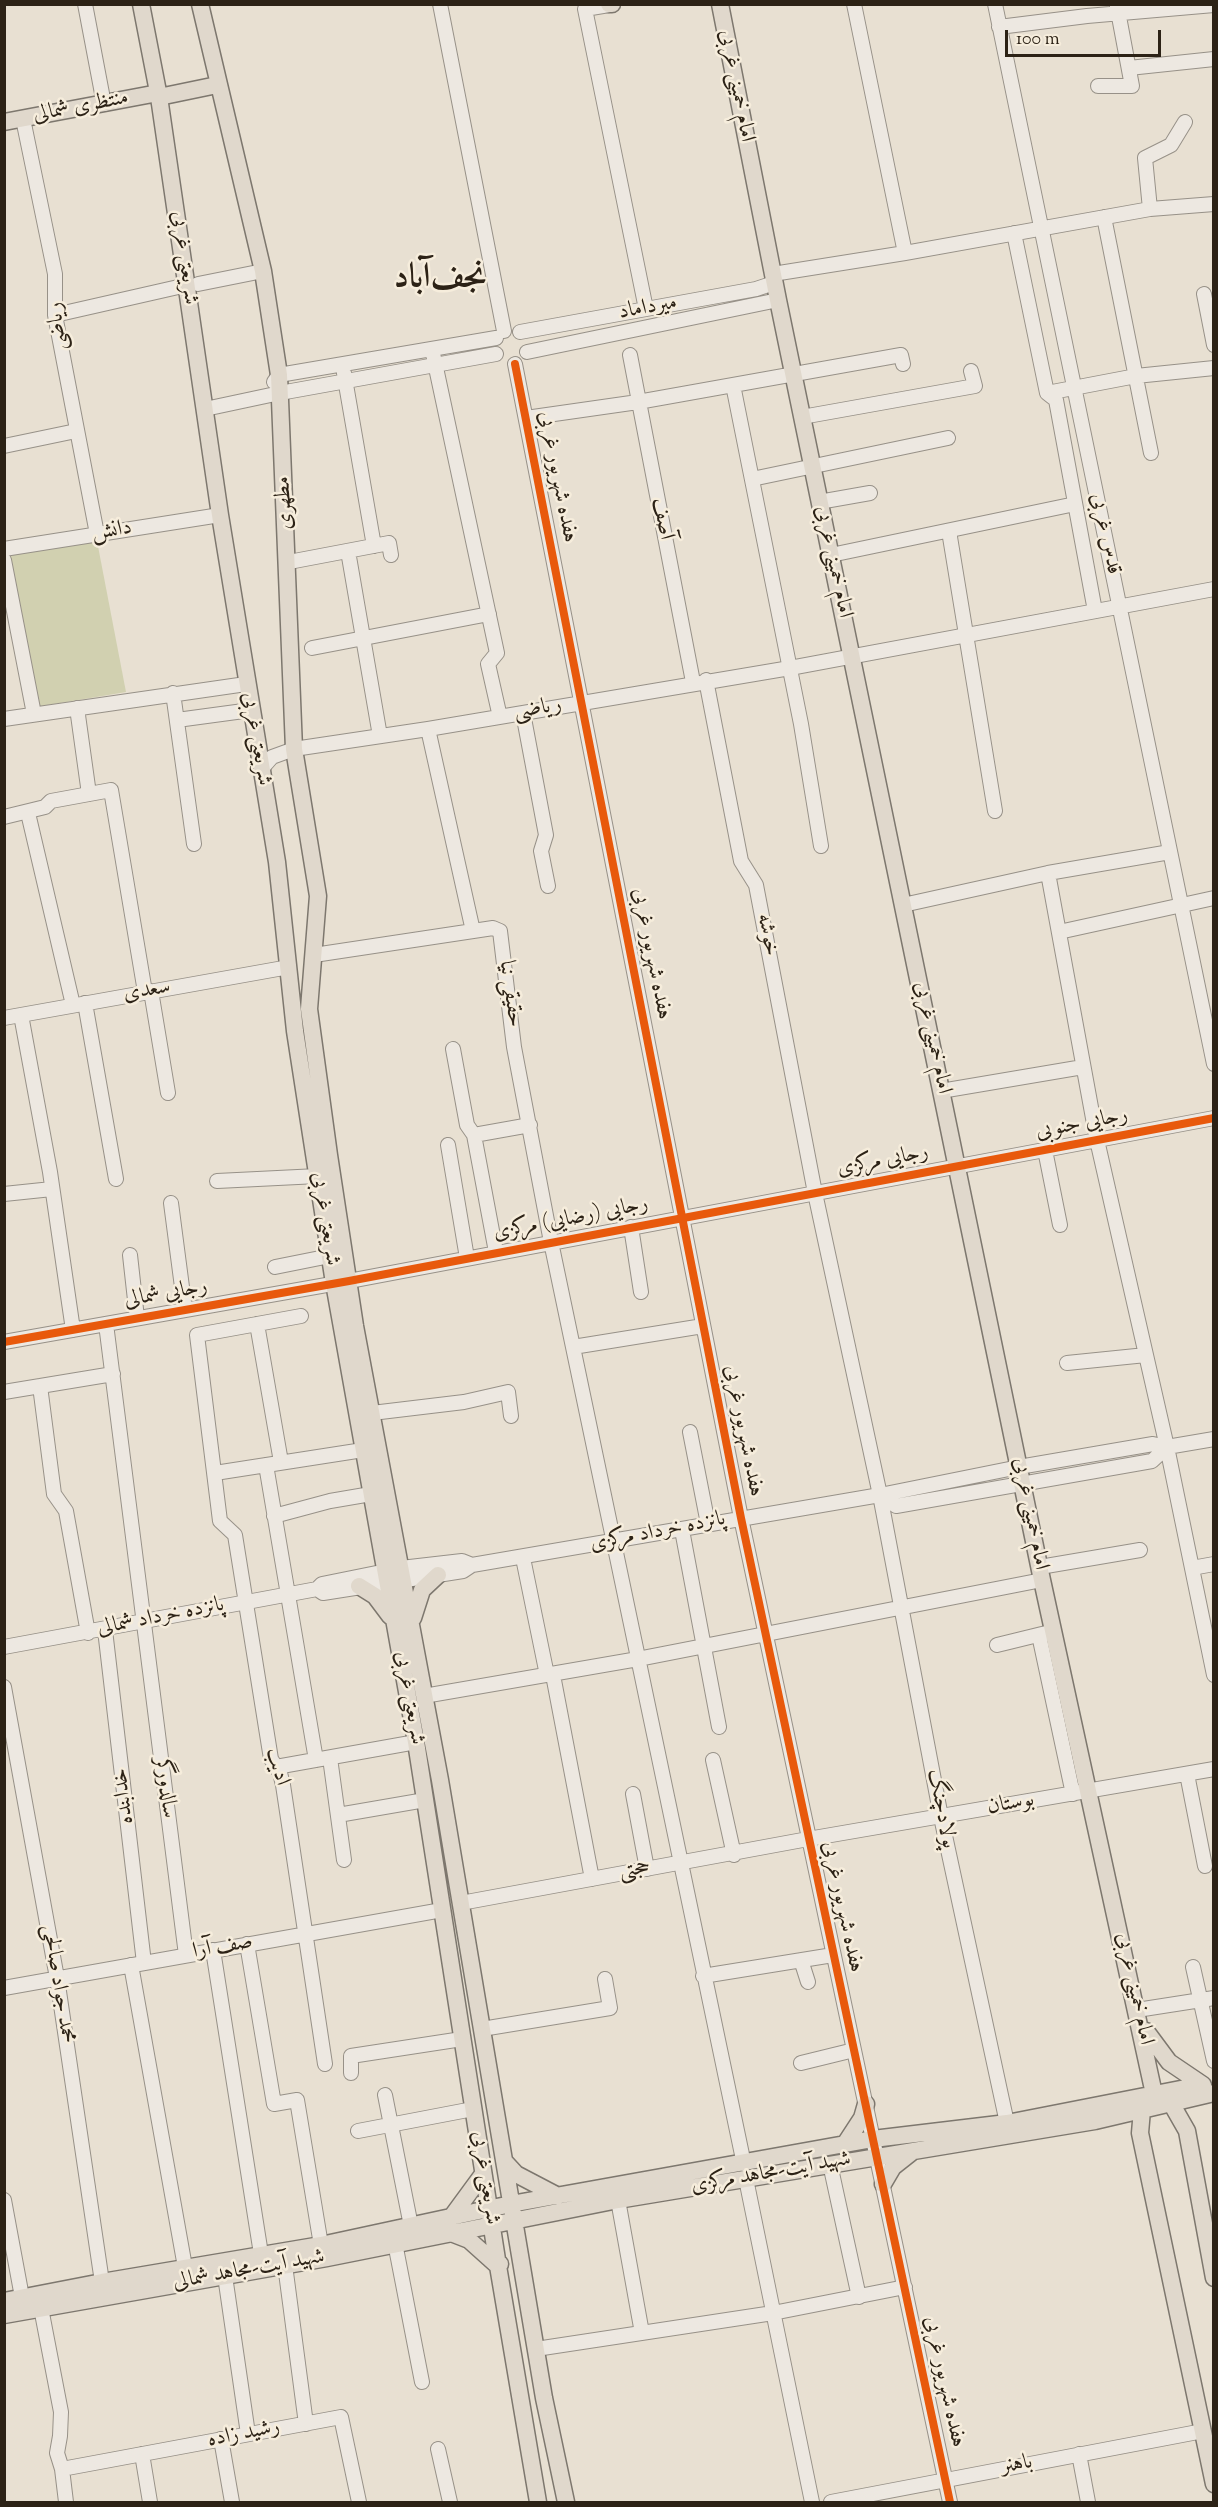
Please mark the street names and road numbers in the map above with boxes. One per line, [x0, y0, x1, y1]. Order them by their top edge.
street label: امام خمینی غربی [711, 27, 759, 145]
street label: منتظری شمالی [31, 86, 131, 130]
street label: شریعتی غربی [163, 209, 203, 307]
street label: میرداماد [617, 291, 679, 327]
street label: ریاضی [43, 301, 75, 351]
street label: هفده شهریور غربی [530, 409, 582, 545]
street label: مطهری [271, 476, 301, 530]
street label: قدس غربی [1083, 491, 1125, 577]
street label: آصف [644, 496, 678, 542]
street label: امام خمینی غربی [807, 503, 857, 621]
street label: دانش [90, 516, 134, 548]
street label: شریعتی غربی [234, 690, 276, 788]
street label: ریاضی [512, 693, 564, 727]
street label: هفده شهریور غربی [624, 886, 676, 1022]
street label: خوشه [749, 911, 783, 959]
street label: حقیقی نیا [491, 959, 527, 1029]
street label: سعدی [121, 975, 173, 1009]
street label: امام خمینی غربی [906, 979, 956, 1097]
street label: رجایی جنوبی [1034, 1103, 1130, 1147]
street label: رجایی مرکزی [835, 1140, 931, 1184]
street label: شریعتی غربی [304, 1170, 344, 1268]
street label: رجایی (رضایی) مرکزی [491, 1192, 651, 1248]
street label: رجایی شمالی [122, 1275, 210, 1315]
street label: هفده شهریور غربی [716, 1363, 768, 1499]
street label: امام خمینی غربی [1005, 1455, 1053, 1573]
street label: پانزده خرداد مرکزی [588, 1507, 728, 1559]
street label: پانزده خرداد شمالی [95, 1593, 227, 1643]
street label: شریعتی غربی [387, 1649, 429, 1747]
street label: ادیب [258, 1745, 294, 1789]
street label: سالدورگر [147, 1756, 181, 1820]
street label: خدابنده [108, 1767, 142, 1825]
street label: پولادچنگ [919, 1767, 961, 1851]
street label: بوستان [985, 1788, 1037, 1822]
street label: هفده شهریور غربی [814, 1839, 868, 1975]
street label: حجتی [617, 1855, 653, 1887]
street label: محمد جواد صالحی [35, 1923, 79, 2045]
street label: صف آرا [191, 1930, 255, 1966]
street label: امام خمینی غربی [1108, 1930, 1158, 2048]
street label: شریعتی غربی [464, 2129, 504, 2227]
street label: شهید آیت-مجاهد مرکزی [689, 2147, 853, 2201]
street label: شهید آیت-مجاهد شمالی [171, 2245, 327, 2297]
street label: هفده شهریور غربی [916, 2314, 970, 2450]
street label: رشید زاده [206, 2415, 282, 2455]
street label: باهنر [999, 2450, 1035, 2482]

